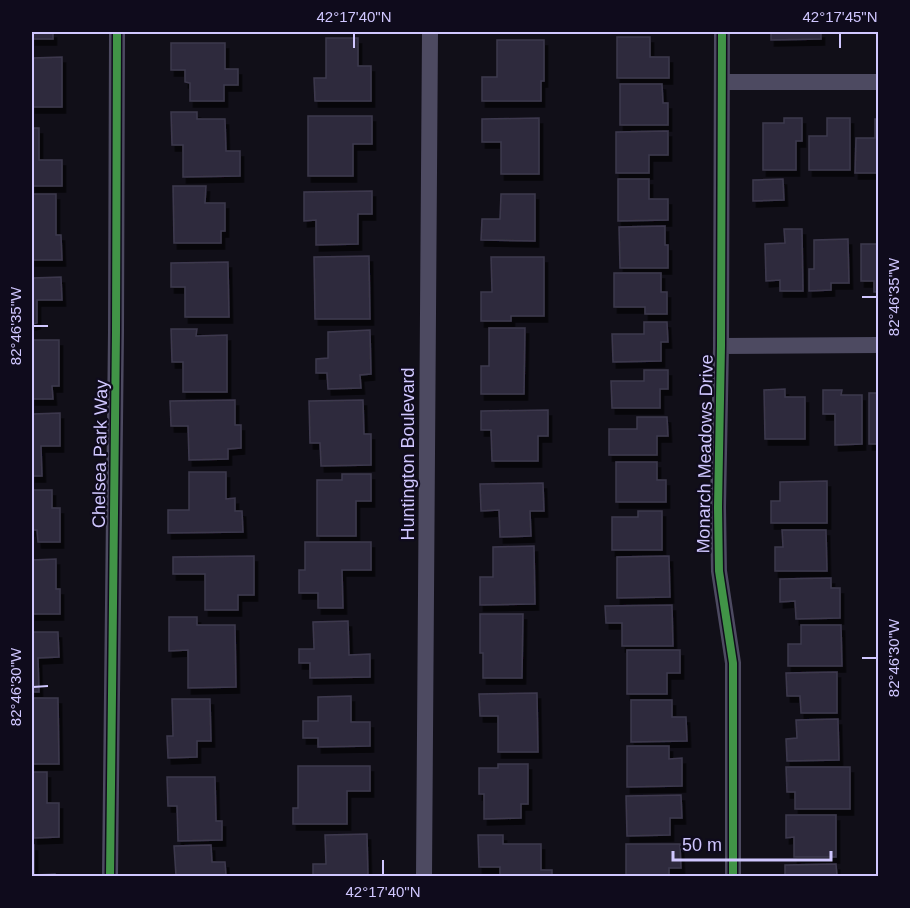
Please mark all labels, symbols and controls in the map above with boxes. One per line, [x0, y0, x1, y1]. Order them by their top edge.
text: 42°17'40"N [316, 8, 392, 25]
text: 42°17'45"N [802, 8, 878, 25]
text: 82°46'35"W [885, 257, 902, 336]
text: 82°46'35"W [7, 286, 24, 365]
street label: Monarch Meadows Drive [693, 354, 717, 554]
street label: Huntington Boulevard [398, 367, 418, 541]
street label: Chelsea Park Way [89, 380, 111, 528]
text: 82°46'30"W [885, 618, 902, 697]
text: 82°46'30"W [7, 647, 24, 726]
scale bar [673, 824, 830, 862]
text: 50 m [682, 835, 722, 855]
text: 42°17'40"N [345, 883, 421, 900]

